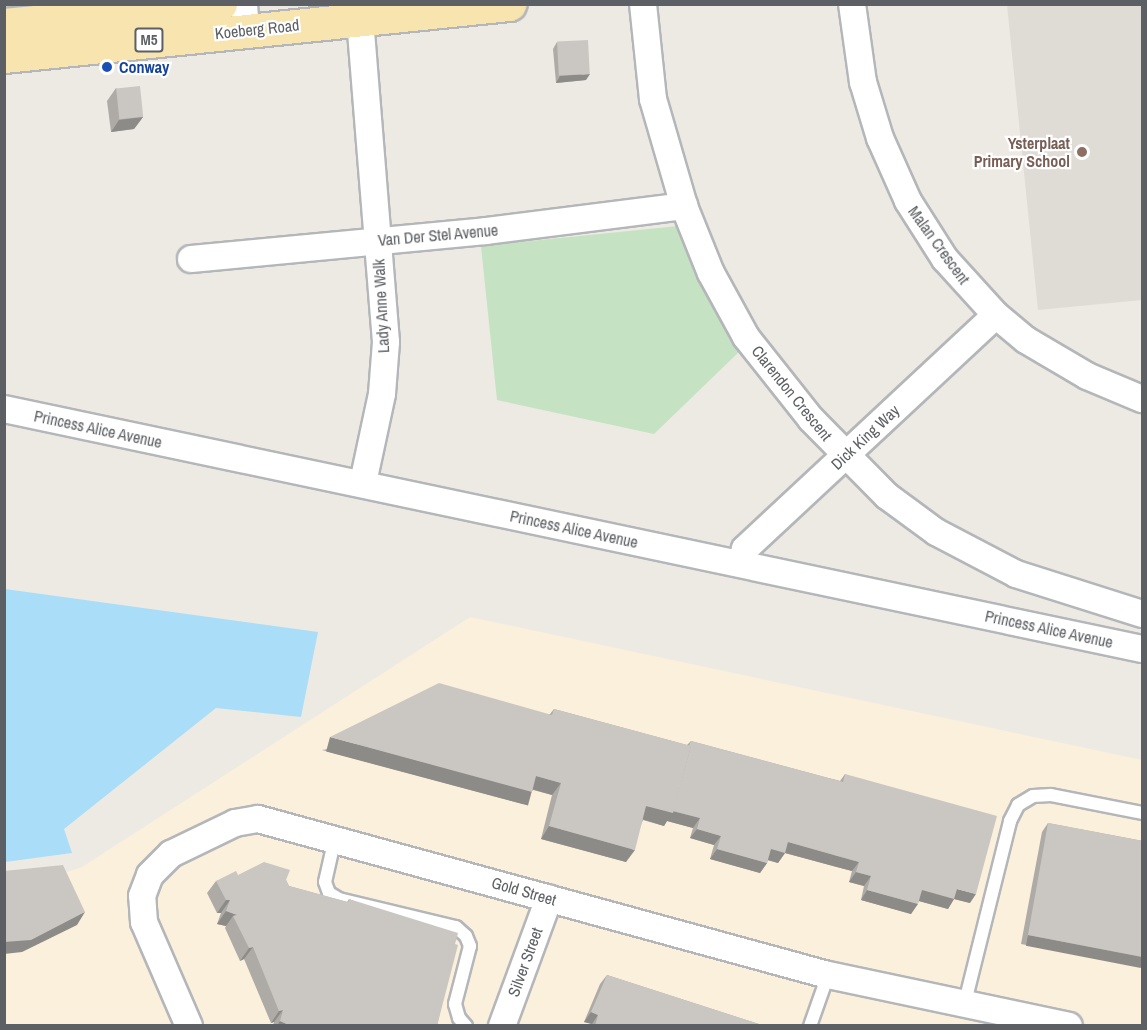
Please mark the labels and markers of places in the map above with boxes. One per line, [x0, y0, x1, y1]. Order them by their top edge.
place label: Conway [119, 57, 169, 77]
marker: Conway [100, 60, 114, 74]
place label: Ysterplaat Primary School [974, 133, 1070, 171]
marker: Ysterplaat Primary School [1075, 145, 1089, 159]

